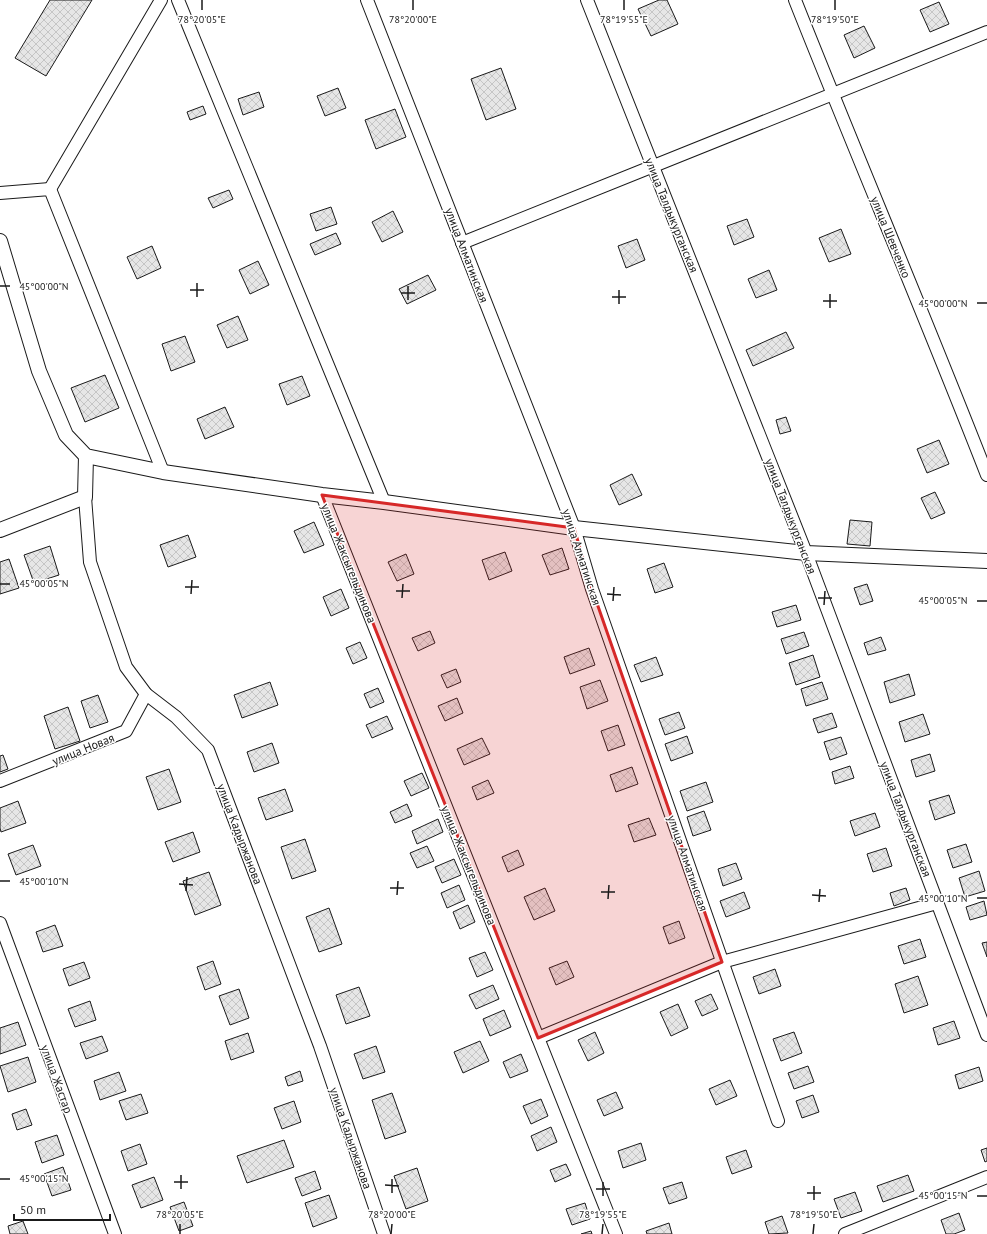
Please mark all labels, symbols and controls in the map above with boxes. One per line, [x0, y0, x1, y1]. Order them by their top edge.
text: 78°20'05"E [178, 13, 226, 26]
text: 78°20'00"E [389, 13, 437, 26]
text: 78°19'55"E [600, 13, 648, 26]
text: 78°19'50"E [811, 13, 859, 26]
street label: улица Талдыкурганская [642, 155, 702, 275]
street label: улица Шевченко [868, 194, 914, 280]
street label: улица Алматинская [442, 205, 492, 305]
text: 45°00'00"N [19, 280, 69, 293]
text: 45°00'00"N [918, 297, 968, 310]
street label: улица Талдыкурганская [762, 456, 820, 576]
street label: улица Жаксыгельдинова [318, 501, 380, 625]
street label: улица Алматинская [559, 507, 605, 607]
text: 45°00'05"N [19, 577, 69, 590]
text: 45°00'05"N [918, 594, 968, 607]
street label: улица Новая [50, 730, 116, 768]
street label: улица Талдыкурганская [877, 759, 935, 879]
street label: улица Кадыржанова [214, 782, 266, 886]
street label: улица Жаксыгельдинова [438, 803, 500, 927]
street label: улица Алматинская [665, 813, 711, 913]
text: 45°00'10"N [19, 875, 69, 888]
text: 45°00'10"N [918, 892, 968, 905]
street label: улица Жастар [38, 1043, 76, 1115]
street label: улица Кадыржанова [327, 1085, 375, 1191]
text: 45°00'15"N [19, 1172, 69, 1185]
text: 45°00'15"N [918, 1189, 968, 1202]
scale bar [14, 1196, 110, 1222]
text: 50 m [20, 1202, 46, 1217]
text: 78°20'05"E [156, 1208, 204, 1221]
text: 78°20'00"E [368, 1208, 416, 1221]
text: 78°19'55"E [579, 1208, 627, 1221]
text: 78°19'50"E [790, 1208, 838, 1221]

